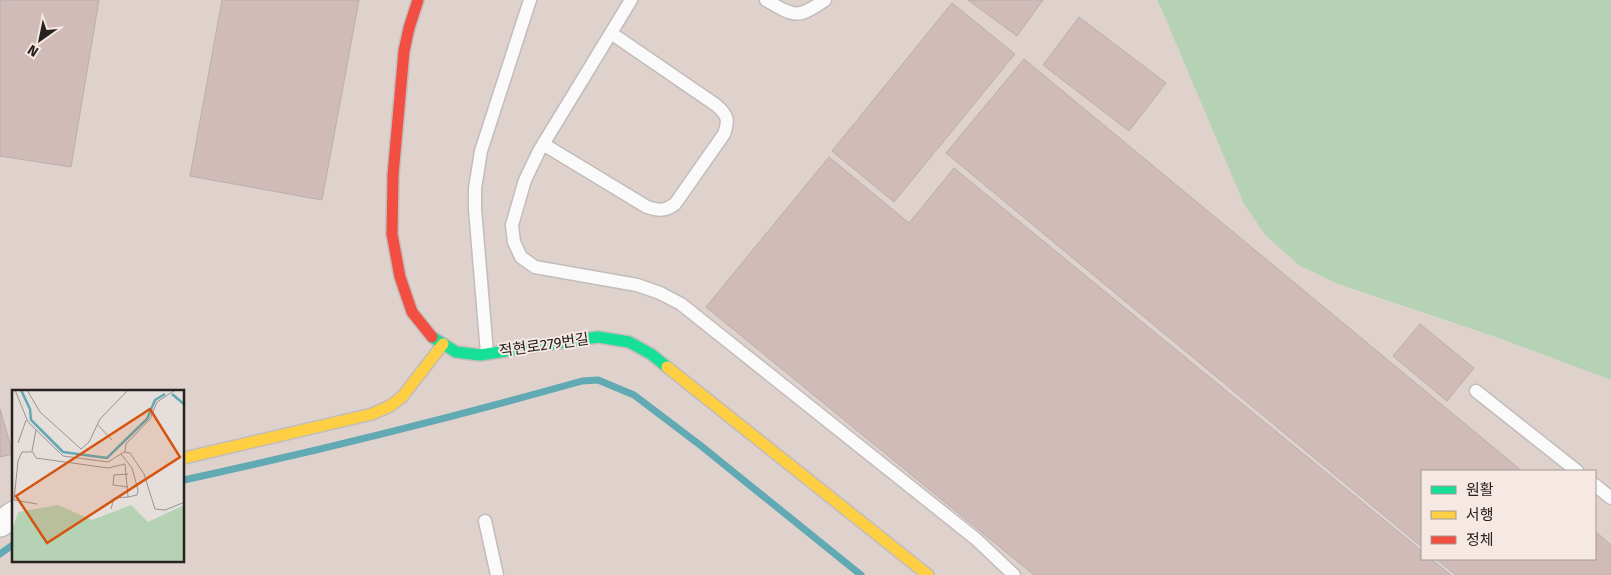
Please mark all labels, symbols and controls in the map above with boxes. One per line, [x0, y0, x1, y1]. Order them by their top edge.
north arrow [15, 15, 65, 65]
text: N [25, 41, 42, 60]
street label: 적현로279번길 [498, 330, 590, 360]
inset map [12, 390, 185, 562]
legend [1421, 470, 1596, 560]
text: 원활 [1466, 481, 1494, 499]
text: 서행 [1466, 506, 1494, 524]
text: 정체 [1466, 531, 1494, 549]

